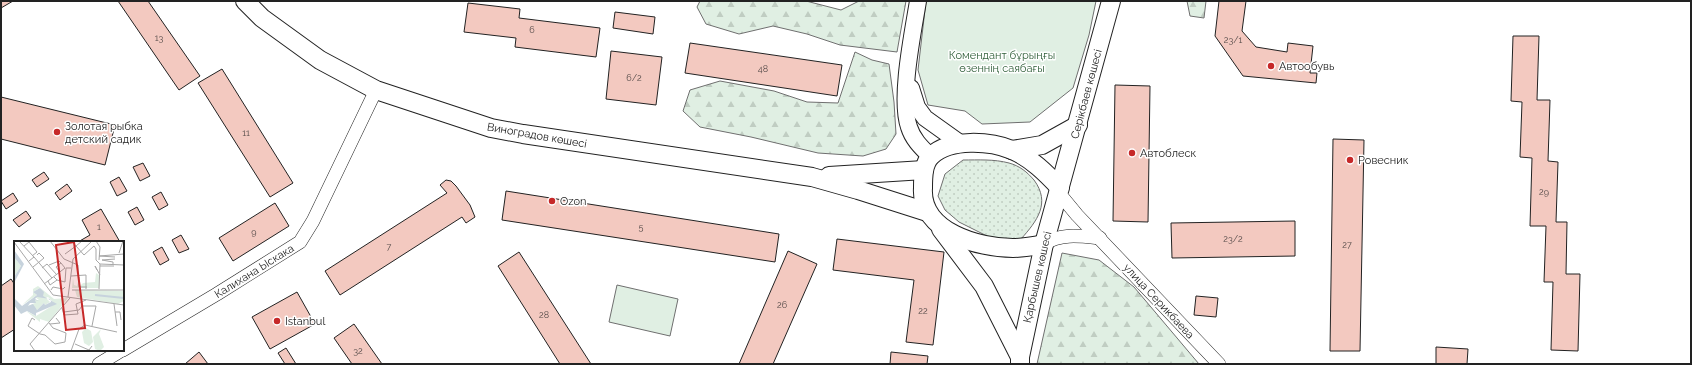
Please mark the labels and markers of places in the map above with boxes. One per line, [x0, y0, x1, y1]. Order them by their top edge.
place label: Автообувь [1279, 60, 1335, 73]
marker: Автообувь [1266, 61, 1276, 71]
place label: Золотая рыбка детский садик [65, 120, 143, 146]
marker: Золотая рыбка детский садик [52, 127, 62, 137]
place label: Автоблеск [1140, 147, 1197, 160]
marker: Автоблеск [1127, 148, 1137, 158]
place label: Ровесник [1358, 154, 1409, 167]
marker: Ровесник [1345, 155, 1355, 165]
place label: Ozon [560, 195, 587, 208]
marker: Ozon [547, 196, 557, 206]
place label: Istanbul [285, 315, 325, 328]
marker: Istanbul [272, 316, 282, 326]

